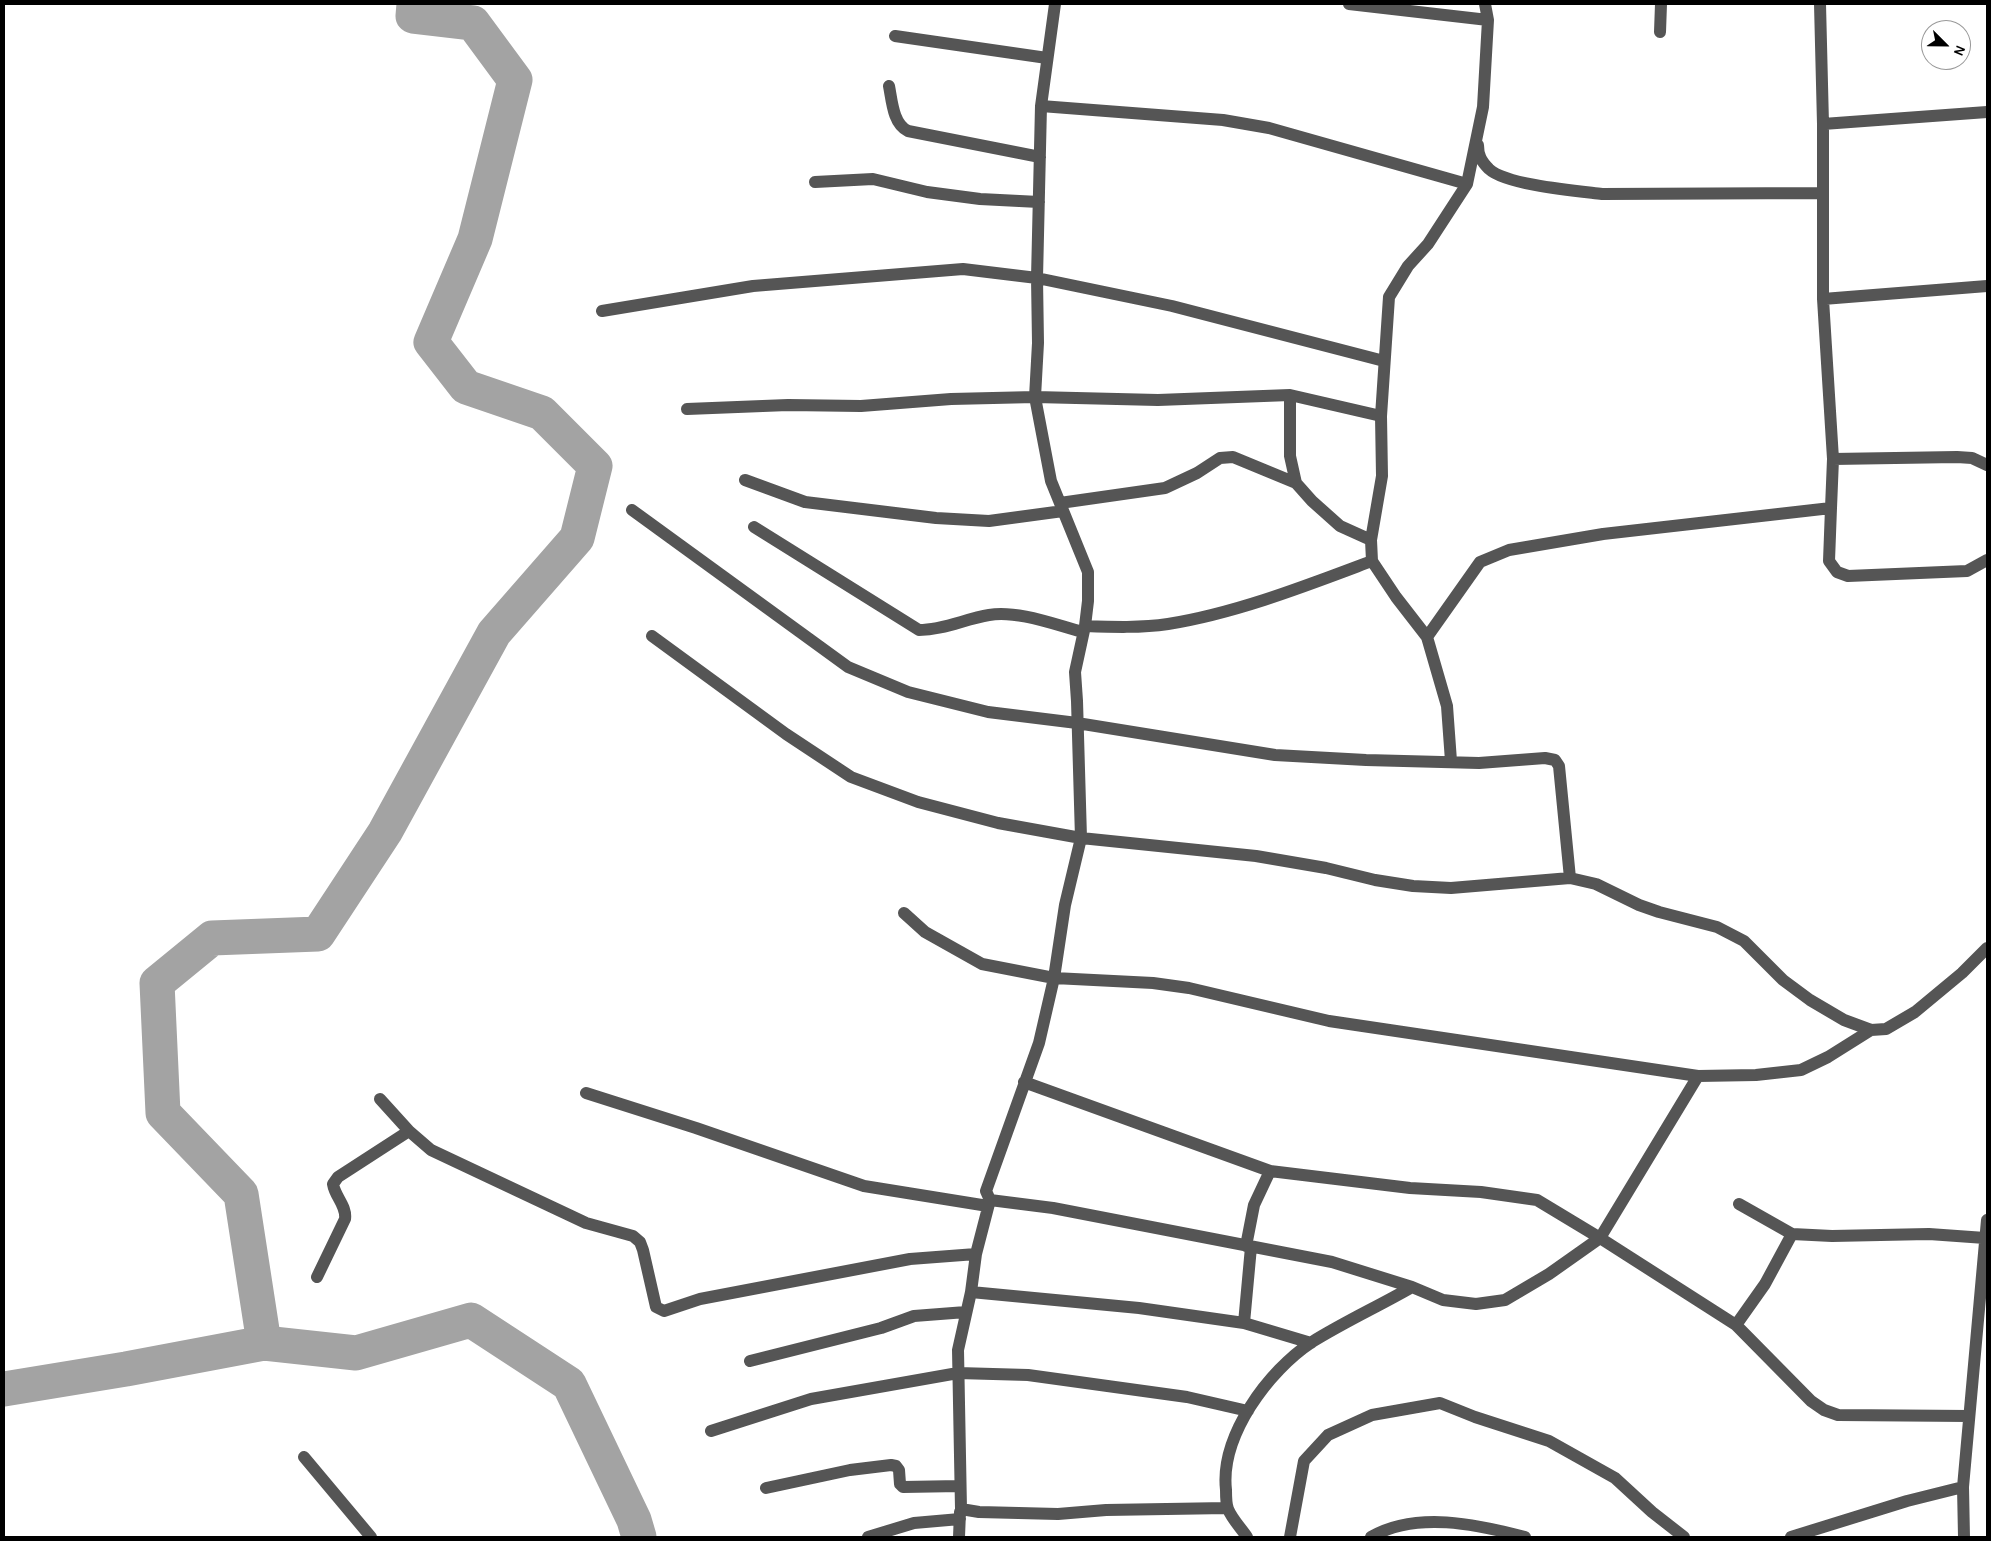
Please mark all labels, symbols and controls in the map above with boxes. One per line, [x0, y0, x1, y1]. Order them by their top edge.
north arrow [1921, 20, 1971, 70]
text: N [1950, 43, 1969, 59]

